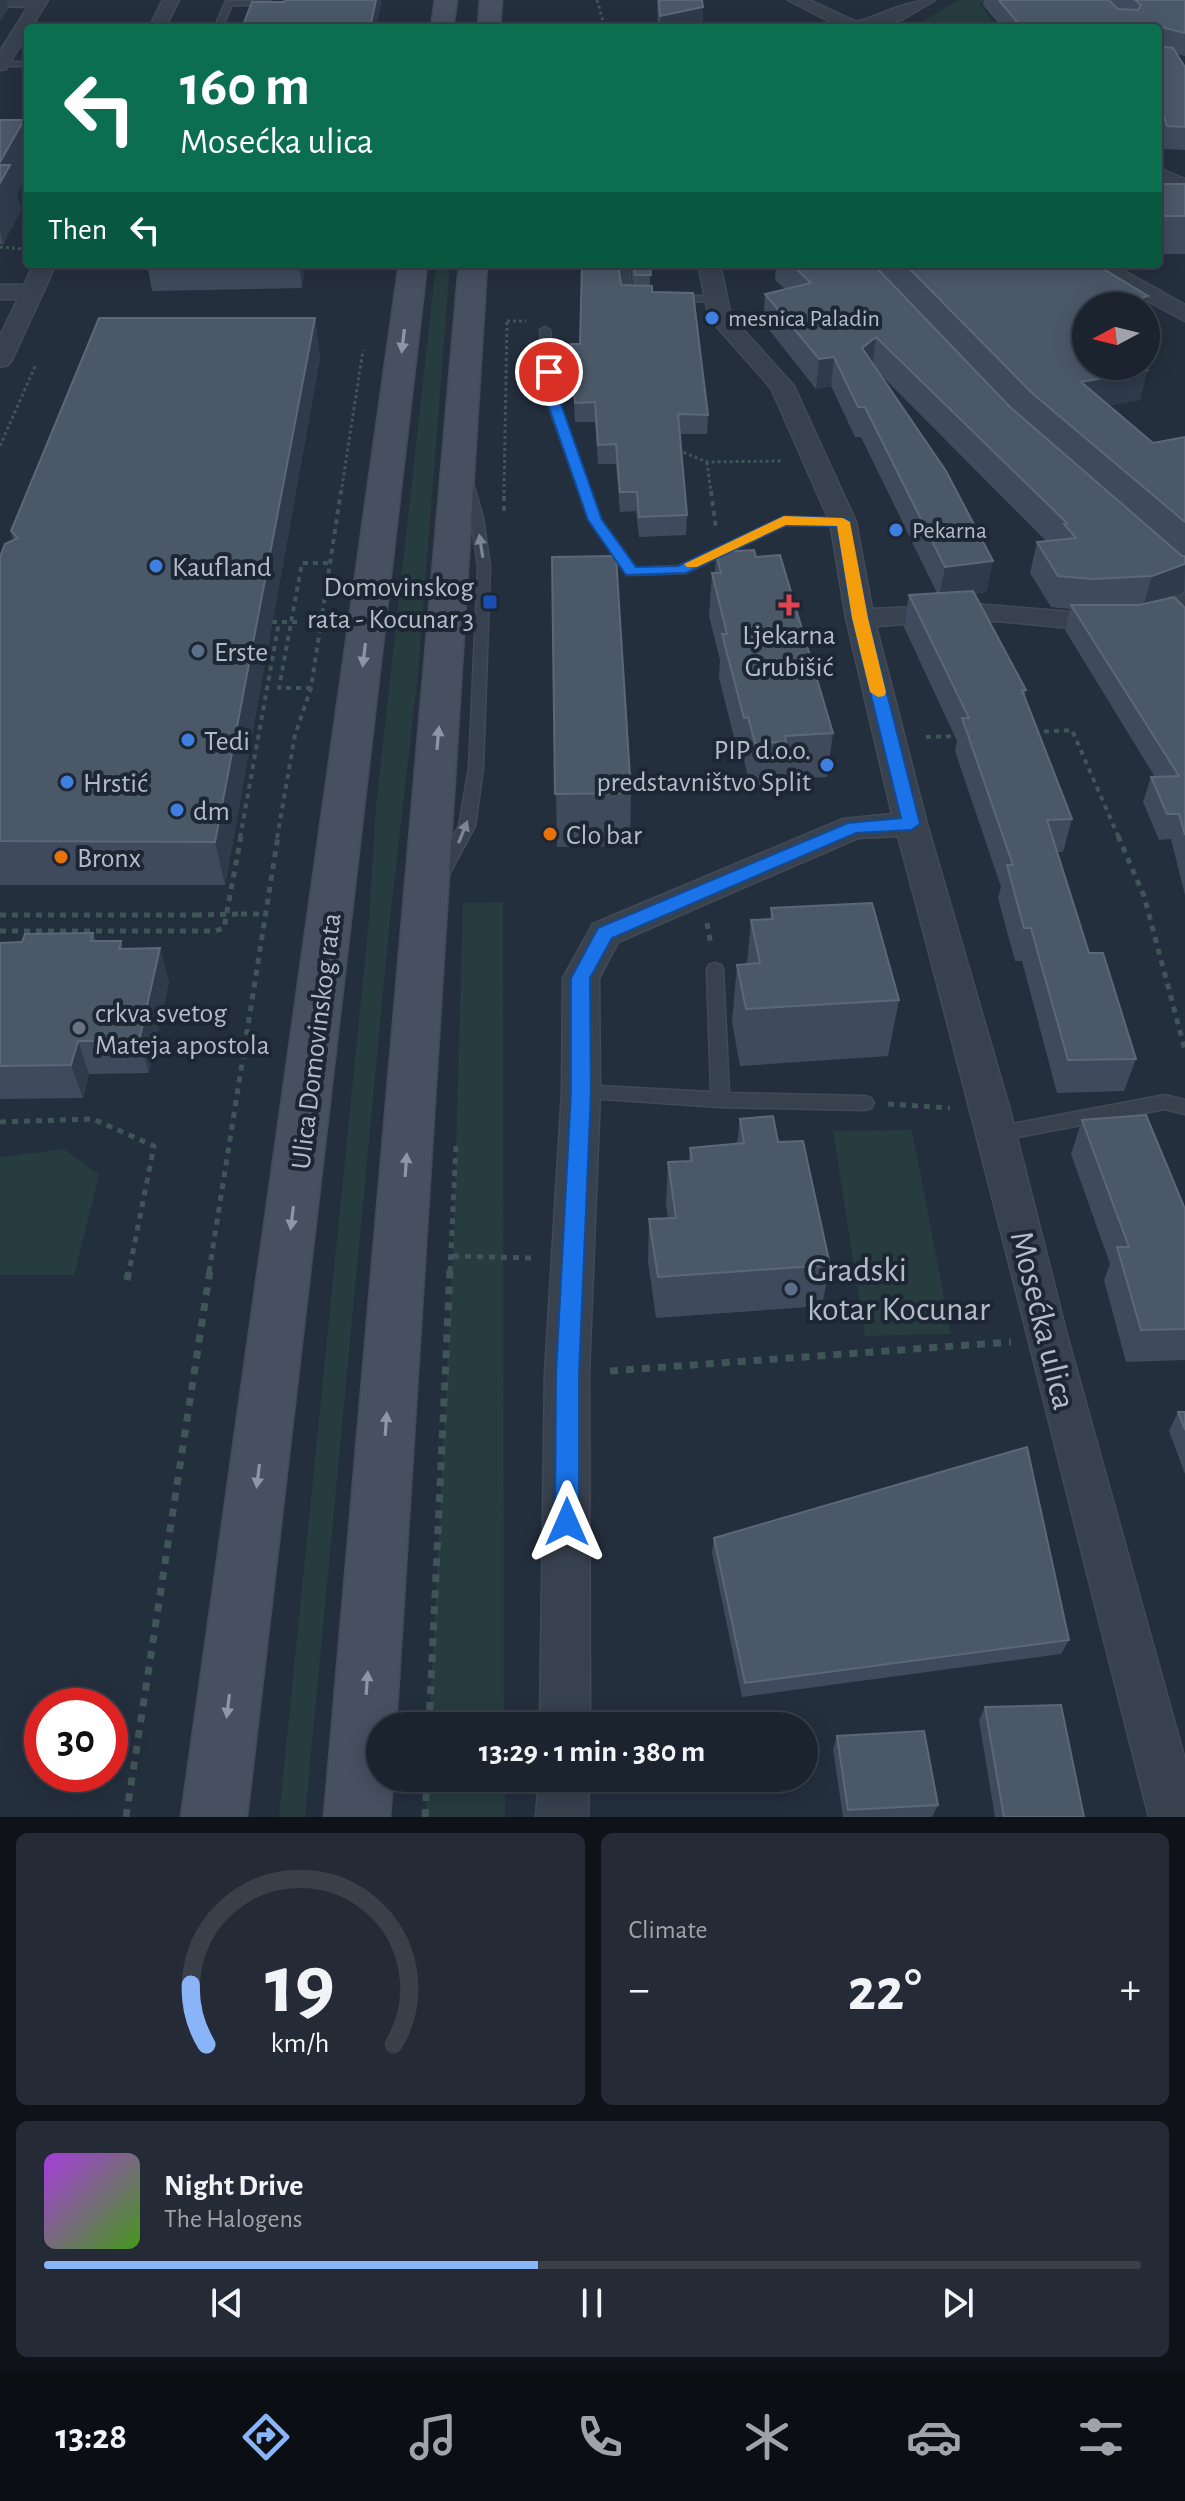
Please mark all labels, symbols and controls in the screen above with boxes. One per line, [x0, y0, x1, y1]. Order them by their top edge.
icon: left [48, 56, 152, 160]
text: 160 m [180, 59, 310, 115]
text: Mosećka ulica [180, 124, 374, 160]
icon: left [123, 208, 167, 252]
text: Then [48, 215, 107, 245]
north arrow [1072, 292, 1160, 380]
map controls [1072, 292, 1160, 380]
place label: mesnica Paladin [728, 307, 880, 331]
marker: mesnica Paladin [703, 309, 721, 327]
one-way arrow [397, 329, 410, 354]
pin [515, 338, 583, 406]
icon: arrive [527, 350, 571, 394]
place label: Pekarna [912, 519, 987, 543]
marker: Pekarna [887, 521, 905, 539]
one-way arrow [474, 533, 487, 558]
place label: Kaufland [172, 554, 272, 582]
marker: Kaufland [147, 557, 165, 575]
place label: Domovinskog rata - Kocunar 3 [307, 574, 474, 634]
marker: Domovinskog rata - Kocunar 3 [481, 593, 499, 611]
marker: Ljekarna Grubišić [780, 596, 798, 614]
place label: Ljekarna Grubišić [742, 622, 836, 682]
place label: Erste [214, 639, 268, 667]
marker: Erste [189, 642, 207, 660]
one-way arrow [358, 643, 371, 668]
one-way arrow [432, 725, 445, 750]
place label: Tedi [204, 728, 250, 756]
marker: Tedi [179, 731, 197, 749]
place label: PIP d.o.o. predstavništvo Split [596, 737, 811, 797]
marker: PIP d.o.o. predstavništvo Split [818, 756, 836, 774]
place label: Hrstić [83, 770, 148, 798]
marker: Hrstić [58, 773, 76, 791]
place label: dm [193, 798, 230, 826]
marker: dm [168, 801, 186, 819]
one-way arrow [457, 820, 470, 844]
place label: Clo bar [566, 822, 642, 850]
marker: Clo bar [541, 825, 559, 843]
place label: Bronx [77, 845, 141, 873]
marker: Bronx [52, 848, 70, 866]
street label: Ulica Domovinskog rata [287, 911, 347, 1171]
place label: crkva svetog Mateja apostola [95, 1000, 270, 1060]
marker: crkva svetog Mateja apostola [70, 1019, 88, 1037]
one-way arrow [400, 1152, 413, 1177]
one-way arrow [285, 1206, 298, 1231]
street label: Mosećka ulica [1003, 1228, 1081, 1413]
place label: Gradski kotar Kocunar [807, 1254, 990, 1327]
marker: Gradski kotar Kocunar [782, 1280, 800, 1298]
one-way arrow [380, 1411, 393, 1436]
one-way arrow [252, 1464, 265, 1489]
position arrow [525, 1480, 609, 1564]
one-way arrow [361, 1670, 374, 1695]
speed limit sign: 30 [24, 1688, 128, 1792]
one-way arrow [222, 1693, 235, 1718]
text: 13:29 · 1 min · 380 m [479, 1737, 705, 1767]
text: Climate [629, 1917, 707, 1943]
text: 19 [265, 1944, 335, 2028]
text: 22° [848, 1961, 922, 2021]
text: − [629, 1968, 650, 2012]
text: + [1120, 1968, 1141, 2012]
text: km/h [271, 2029, 330, 2058]
text: Night Drive [164, 2171, 303, 2201]
text: The Halogens [164, 2206, 302, 2232]
icon: previous [205, 2281, 249, 2325]
icon: pause [570, 2281, 614, 2325]
icon: next [936, 2281, 980, 2325]
icon: directions [238, 2409, 294, 2465]
icon: music [405, 2409, 461, 2465]
icon: phone [572, 2409, 628, 2465]
icon: climate [739, 2409, 795, 2465]
icon: car [906, 2409, 962, 2465]
icon: filters [1073, 2409, 1129, 2465]
text: 13:28 [56, 2419, 127, 2455]

